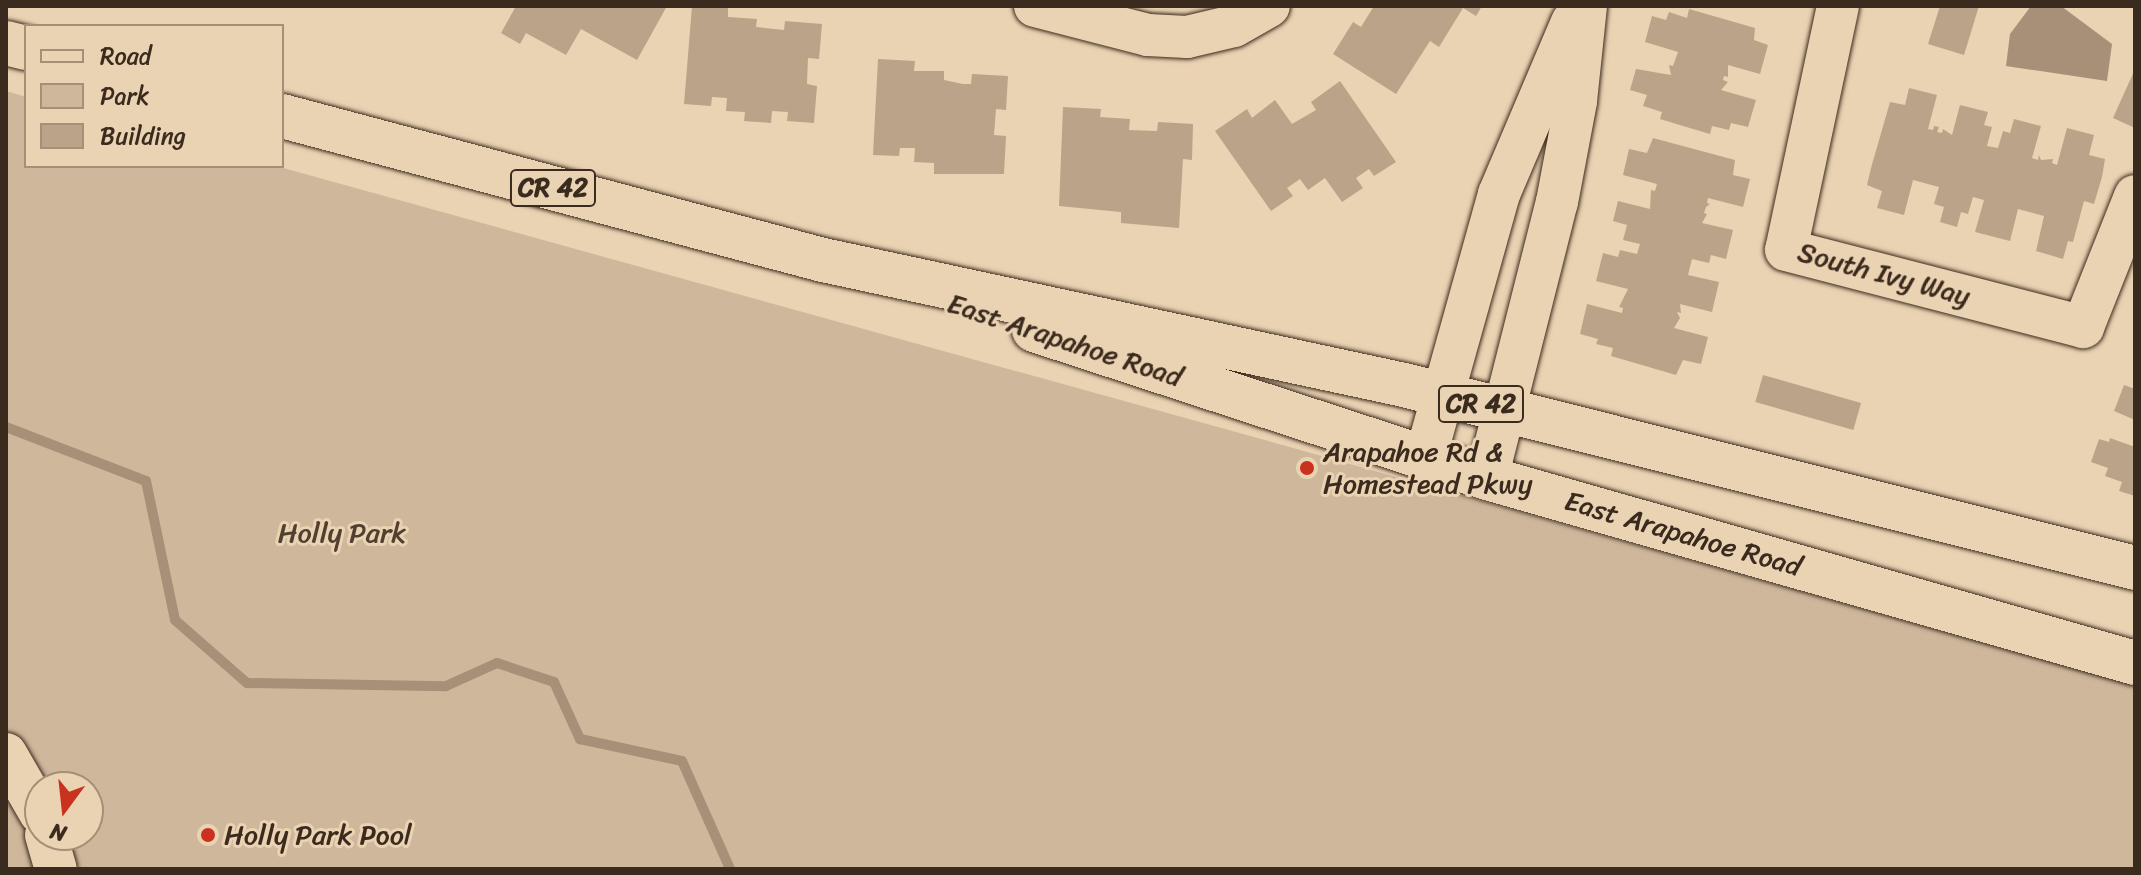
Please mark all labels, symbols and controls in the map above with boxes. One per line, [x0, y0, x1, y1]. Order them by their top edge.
legend [24, 24, 284, 168]
text: Road [100, 35, 151, 77]
text: Park [100, 75, 149, 117]
text: Building [100, 115, 186, 157]
road number: CR 42 [509, 166, 597, 210]
street label: South Ivy Way [1794, 235, 1974, 313]
street label: East Arapahoe Road [943, 286, 1187, 394]
road number: CR 42 [1437, 382, 1525, 426]
place label: Arapahoe Rd & Homestead Pkwy [1323, 435, 1532, 501]
marker: Arapahoe Rd & Homestead Pkwy [1298, 459, 1316, 477]
street label: East Arapahoe Road [1561, 484, 1805, 584]
park label: Holly Park [277, 516, 407, 550]
north arrow [24, 771, 104, 851]
text: N [46, 812, 71, 854]
place label: Holly Park Pool [224, 818, 414, 852]
marker: Holly Park Pool [199, 826, 217, 844]

